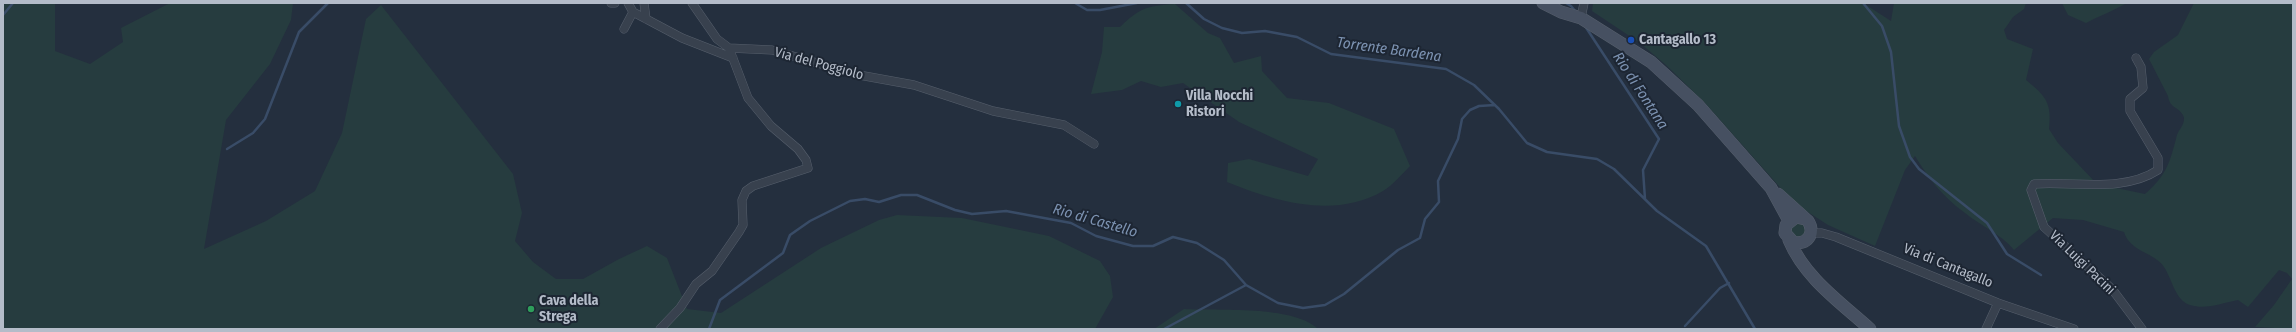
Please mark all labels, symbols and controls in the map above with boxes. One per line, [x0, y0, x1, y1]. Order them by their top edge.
place label: Cantagallo 13 [1639, 32, 1716, 48]
water label: Torrente Bardena [1335, 34, 1443, 66]
marker: Cantagallo 13 [1626, 35, 1636, 45]
street label: Via del Poggiolo [773, 44, 865, 84]
water label: Rio di Fontana [1608, 49, 1672, 133]
place label: Villa Nocchi Ristori [1186, 88, 1253, 120]
marker: Villa Nocchi Ristori [1173, 99, 1183, 109]
water label: Rio di Castello [1051, 200, 1139, 242]
street label: Via Luigi Pacini [2046, 227, 2118, 299]
street label: Via di Cantagallo [1901, 240, 1995, 292]
place label: Cava della Strega [539, 293, 598, 326]
marker: Cava della Strega [526, 304, 536, 314]

